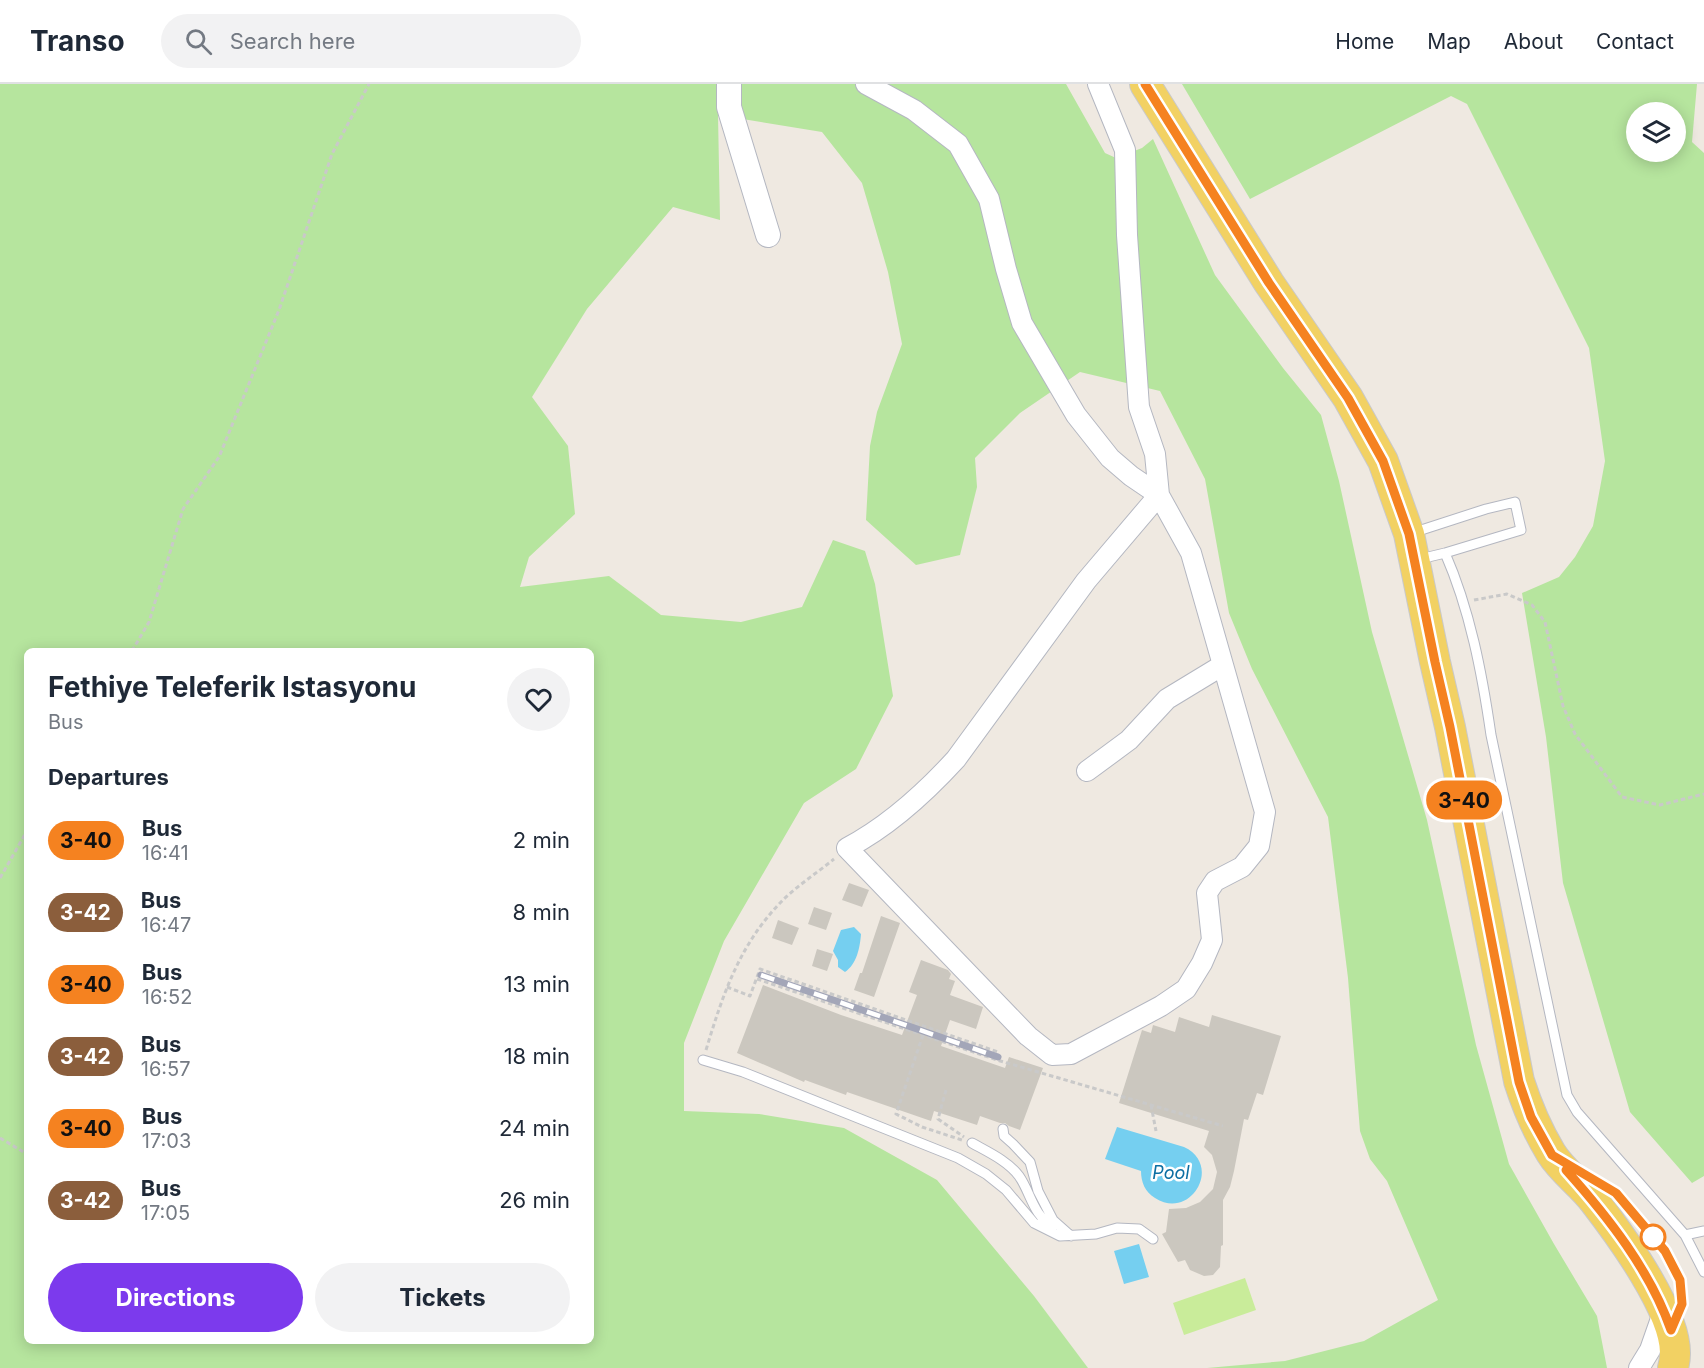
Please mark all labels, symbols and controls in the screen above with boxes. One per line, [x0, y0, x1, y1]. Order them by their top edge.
search box [161, 14, 581, 68]
text: Transo [30, 24, 125, 58]
icon: search [182, 25, 215, 58]
text: Search here [230, 28, 355, 54]
text: Home [1335, 29, 1394, 54]
text: Map [1427, 29, 1471, 54]
text: About [1504, 29, 1563, 54]
text: Contact [1596, 29, 1674, 54]
map controls [1626, 102, 1686, 162]
button: layers [1626, 102, 1686, 162]
button: heart [507, 668, 570, 731]
text: Fethiye Teleferik Istasyonu [48, 670, 416, 704]
text: Bus [48, 710, 83, 734]
text: Departures [48, 764, 169, 790]
line badge: 3-40 [1422, 780, 1506, 820]
text: 3-40 [1438, 788, 1490, 813]
text: Bus [142, 815, 182, 841]
text: 2 min [513, 827, 570, 853]
text: 3-40 [60, 828, 112, 853]
text: 16:41 [142, 841, 189, 865]
text: Bus [141, 887, 181, 913]
text: 8 min [513, 899, 570, 925]
text: 3-42 [60, 900, 111, 925]
text: 16:47 [141, 913, 191, 937]
text: Bus [142, 959, 182, 985]
text: 13 min [504, 971, 570, 997]
text: 3-40 [60, 972, 112, 997]
text: 16:52 [142, 985, 192, 1009]
text: Bus [141, 1031, 181, 1057]
text: 18 min [504, 1043, 570, 1069]
text: 3-42 [60, 1044, 111, 1069]
text: 16:57 [141, 1057, 191, 1081]
text: Bus [142, 1103, 182, 1129]
text: 24 min [499, 1115, 570, 1141]
text: 3-40 [60, 1116, 112, 1141]
text: 17:03 [142, 1129, 191, 1153]
water label: Pool [1152, 1162, 1190, 1183]
text: Bus [141, 1175, 181, 1201]
text: 26 min [499, 1187, 570, 1213]
text: 3-42 [60, 1188, 111, 1213]
text: 17:05 [141, 1201, 190, 1225]
unlabelled marker [1640, 1224, 1666, 1250]
button: Directions [48, 1263, 303, 1332]
button: Tickets [315, 1263, 570, 1332]

